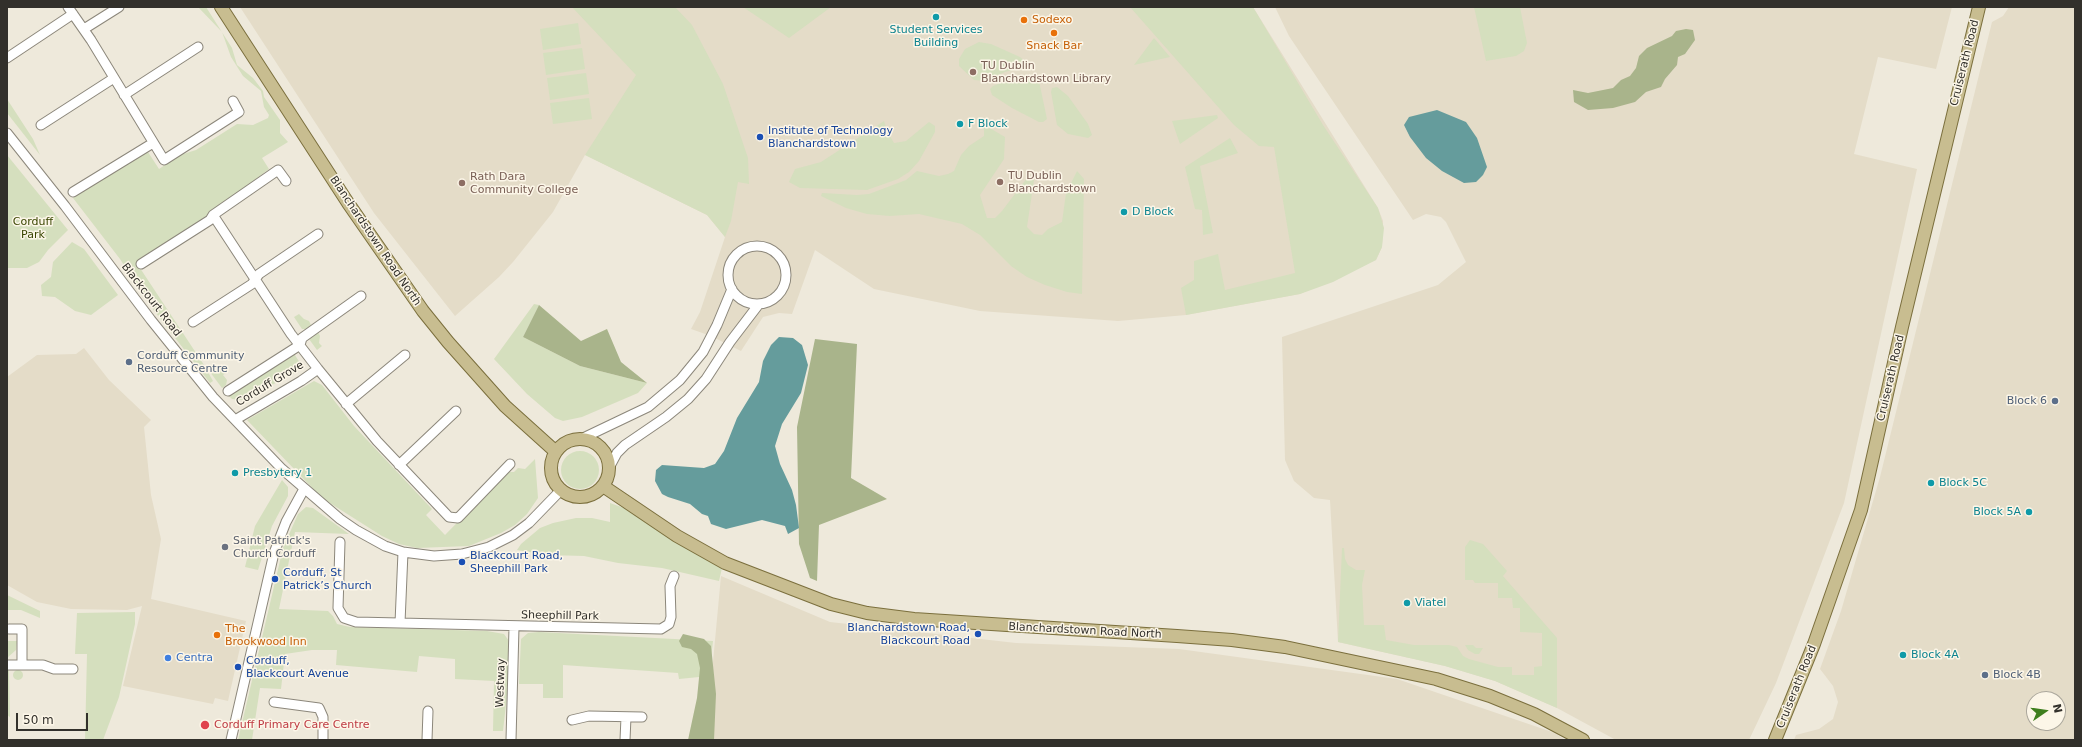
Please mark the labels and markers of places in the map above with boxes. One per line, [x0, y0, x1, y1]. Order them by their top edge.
marker: Student Services Building [931, 12, 941, 22]
place label: Sodexo [1032, 13, 1072, 27]
marker: Sodexo [1019, 15, 1029, 25]
place label: Student Services Building [889, 23, 983, 49]
marker: Snack Bar [1049, 28, 1059, 38]
place label: Snack Bar [1026, 39, 1082, 53]
place label: TU Dublin Blanchardstown Library [981, 59, 1111, 85]
marker: TU Dublin Blanchardstown Library [968, 67, 978, 77]
place label: F Block [968, 117, 1008, 131]
marker: F Block [955, 119, 965, 129]
place label: Institute of Technology Blanchardstown [768, 124, 893, 150]
marker: Institute of Technology Blanchardstown [755, 132, 765, 142]
place label: TU Dublin Blanchardstown [1008, 169, 1096, 195]
place label: Rath Dara Community College [470, 170, 578, 196]
marker: TU Dublin Blanchardstown [995, 177, 1005, 187]
marker: Rath Dara Community College [457, 178, 467, 188]
place label: D Block [1132, 205, 1174, 219]
marker: D Block [1119, 207, 1129, 217]
place label: Corduff Community Resource Centre [137, 349, 244, 375]
marker: Corduff Community Resource Centre [124, 357, 134, 367]
place label: Block 6 [2007, 394, 2047, 408]
marker: Block 6 [2050, 396, 2060, 406]
place label: Presbytery 1 [243, 466, 312, 480]
marker: Presbytery 1 [230, 468, 240, 478]
place label: Block 5C [1939, 476, 1987, 490]
marker: Block 5C [1926, 478, 1936, 488]
place label: Block 5A [1973, 505, 2021, 519]
marker: Block 5A [2024, 507, 2034, 517]
place label: Saint Patrick's Church Corduff [233, 534, 316, 560]
marker: Saint Patrick's Church Corduff [220, 542, 230, 552]
place label: Blackcourt Road, Sheephill Park [470, 549, 563, 575]
marker: Blackcourt Road, Sheephill Park [457, 557, 467, 567]
place label: Corduff, St Patrick’s Church [283, 566, 372, 592]
marker: Corduff, St Patrick’s Church [270, 574, 280, 584]
place label: Viatel [1415, 596, 1446, 610]
marker: Viatel [1402, 598, 1412, 608]
place label: Blanchardstown Road, Blackcourt Road [847, 621, 970, 647]
place label: The Brookwood Inn [225, 622, 307, 648]
marker: Blanchardstown Road, Blackcourt Road [973, 629, 983, 639]
marker: The Brookwood Inn [212, 630, 222, 640]
place label: Block 4A [1911, 648, 1959, 662]
marker: Block 4A [1898, 650, 1908, 660]
place label: Centra [176, 651, 213, 665]
marker: Centra [163, 653, 173, 663]
place label: Corduff, Blackcourt Avenue [246, 654, 349, 680]
marker: Corduff, Blackcourt Avenue [233, 662, 243, 672]
place label: Block 4B [1993, 668, 2041, 682]
marker: Block 4B [1980, 670, 1990, 680]
place label: Corduff Primary Care Centre [214, 718, 370, 732]
marker: Corduff Primary Care Centre [199, 719, 211, 731]

